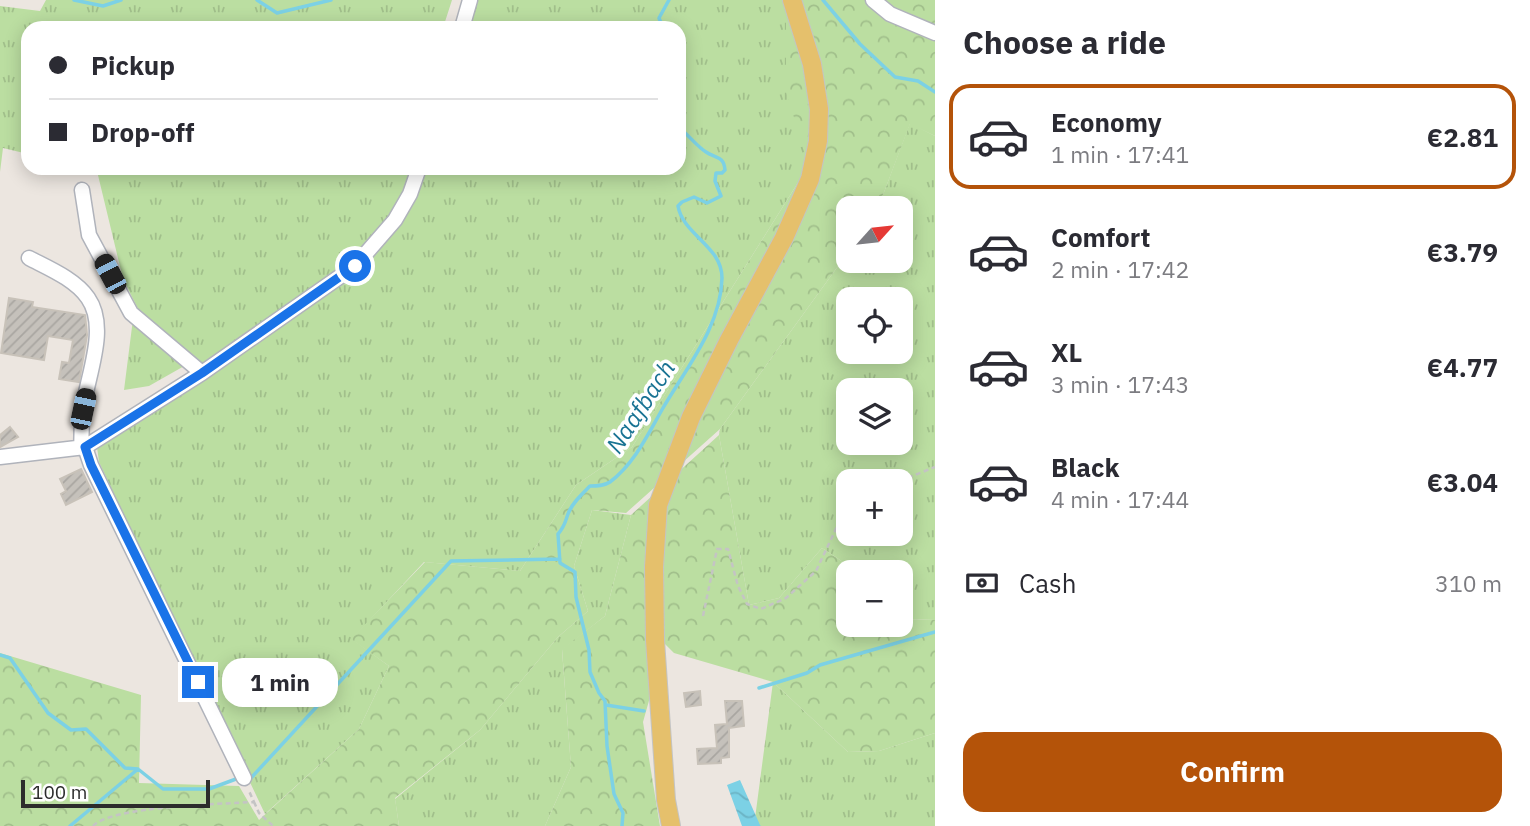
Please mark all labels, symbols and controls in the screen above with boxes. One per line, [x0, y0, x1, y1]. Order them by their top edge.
text: Choose a ride [963, 21, 1166, 63]
text: Pickup [91, 48, 175, 82]
icon: car [967, 105, 1030, 168]
text: Economy [1051, 105, 1162, 139]
text: Drop-off [91, 115, 194, 149]
text: €2.81 [1427, 120, 1498, 154]
text: 1 min · 17:41 [1051, 139, 1189, 169]
north arrow [836, 196, 914, 273]
map controls [836, 196, 913, 637]
icon: car [967, 220, 1030, 283]
text: Comfort [1051, 220, 1150, 254]
text: €3.79 [1427, 235, 1498, 269]
route start [339, 250, 371, 282]
car [91, 251, 130, 297]
text: 2 min · 17:42 [1051, 254, 1189, 284]
button: locate [836, 287, 913, 364]
icon: car [967, 335, 1030, 398]
text: XL [1051, 335, 1082, 369]
text: €4.77 [1427, 350, 1498, 384]
water label: Naafbach [598, 354, 682, 459]
text: 3 min · 17:43 [1051, 369, 1189, 399]
button: layers [836, 378, 913, 455]
car [69, 386, 98, 432]
icon: car [967, 450, 1030, 513]
text: Black [1051, 450, 1119, 484]
text: €3.04 [1427, 465, 1498, 499]
button: + [836, 469, 913, 546]
text: 4 min · 17:44 [1051, 484, 1189, 514]
button: − [836, 560, 913, 637]
icon: cash [963, 564, 1001, 602]
text: Cash [1019, 566, 1076, 600]
text: 310 m [1435, 568, 1502, 598]
callout: 1 min [222, 658, 338, 706]
route end [182, 666, 214, 698]
text: 1 min [250, 667, 310, 697]
button: Confirm [963, 732, 1502, 812]
scale bar [21, 777, 210, 809]
text: 100 m [32, 780, 87, 804]

